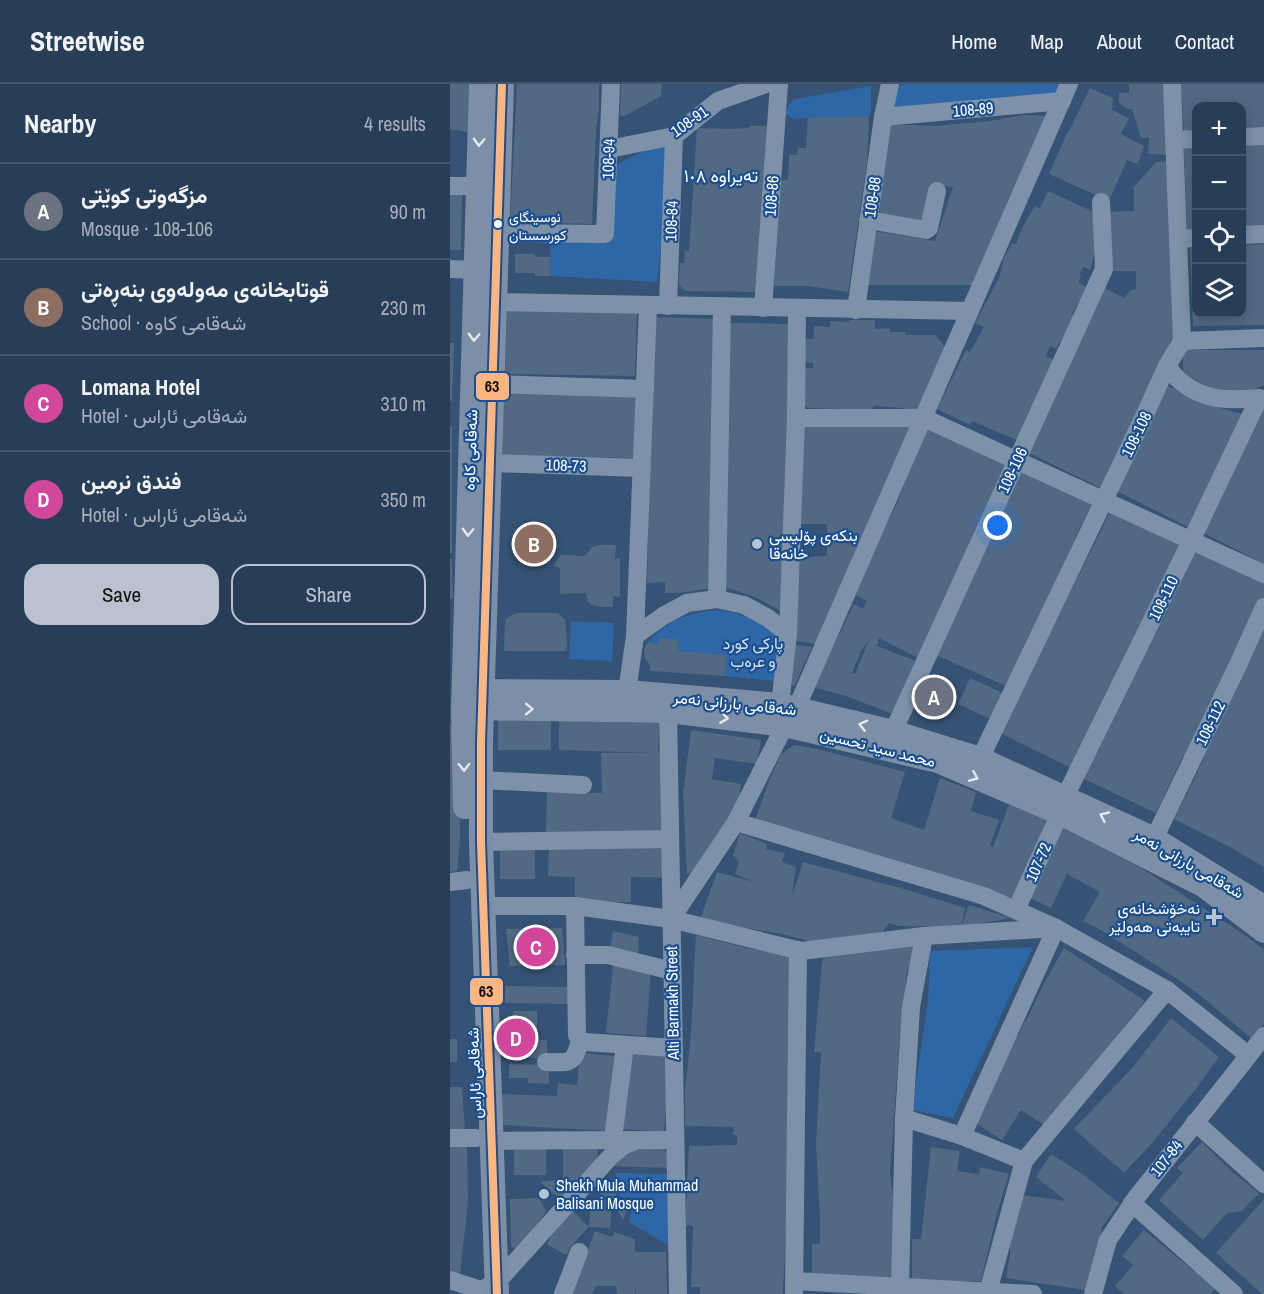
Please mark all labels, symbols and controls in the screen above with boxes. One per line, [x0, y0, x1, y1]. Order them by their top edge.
text: Streetwise [30, 22, 145, 60]
text: Home [951, 27, 997, 56]
text: Map [1030, 27, 1064, 56]
text: About [1097, 27, 1142, 56]
text: Contact [1175, 27, 1234, 56]
street label: 108-89 [952, 96, 994, 122]
street label: 108-91 [666, 100, 713, 142]
map controls [1192, 102, 1246, 318]
button: + [1192, 102, 1246, 156]
text: Nearby [24, 106, 96, 141]
text: 4 results [364, 110, 426, 137]
one-way arrow [473, 138, 485, 147]
street label: 108-94 [596, 138, 620, 180]
button: − [1192, 156, 1246, 210]
district label: تەیراوە ١٠٨ [684, 163, 758, 188]
street label: 108-86 [759, 175, 783, 217]
street label: 108-88 [858, 175, 886, 219]
text: مزگەوتی کوێتی [81, 180, 207, 210]
text: A [38, 198, 49, 225]
text: 90 m [390, 198, 426, 225]
street label: 108-84 [659, 200, 683, 242]
place label: نوسینگای کورسستان [509, 208, 567, 244]
button: locate [1192, 210, 1246, 264]
text: Mosque · 108-106 [81, 215, 213, 242]
marker: نوسینگای کورسستان [492, 218, 504, 230]
button: layers [1192, 264, 1246, 318]
text: قوتابخانەی مەولەوی بنەڕەتی [81, 274, 329, 304]
text: B [38, 294, 49, 321]
text: 230 m [380, 294, 426, 321]
text: School · شەقامی کاوە [81, 309, 246, 336]
one-way arrow [467, 333, 480, 342]
text: Lomana Hotel [81, 372, 200, 402]
line badge: 63 [475, 372, 510, 401]
text: 63 [485, 375, 499, 397]
text: C [38, 390, 49, 417]
text: 310 m [380, 390, 426, 417]
text: Hotel · شەقامی ئاراس [81, 402, 247, 429]
street label: 108-108 [1116, 408, 1156, 460]
street label: شەقامی کاوە [458, 409, 482, 491]
street label: 108-106 [992, 444, 1032, 496]
street label: 108-73 [545, 453, 587, 477]
text: فندق نرمين [81, 466, 182, 496]
text: D [38, 486, 49, 513]
text: 350 m [380, 486, 426, 513]
text: Hotel · شەقامی ئاراس [81, 501, 247, 528]
your location [983, 511, 1012, 540]
pin: B [514, 522, 554, 566]
place label: بنکەی پۆلیسی خانەقا [769, 524, 858, 564]
one-way arrow [462, 528, 474, 537]
marker: بنکەی پۆلیسی خانەقا [750, 537, 764, 551]
button: Save [24, 564, 219, 625]
button: Share [231, 564, 426, 625]
street label: 108-110 [1143, 572, 1183, 624]
park label: پاركی كورد و عرەب [723, 632, 783, 672]
pin: A [914, 674, 954, 720]
street label: شەقامی بارزانی نەمر [671, 685, 798, 720]
street label: 108-112 [1190, 697, 1230, 749]
one-way arrow [525, 703, 534, 715]
one-way arrow [719, 711, 729, 724]
one-way arrow [858, 719, 868, 732]
street label: محمد سید تحسین [818, 722, 938, 772]
one-way arrow [458, 763, 471, 772]
one-way arrow [968, 770, 979, 782]
one-way arrow [1100, 811, 1111, 823]
street label: شەقامی بارزانی نەمر [1129, 822, 1248, 903]
street label: 107-72 [1020, 839, 1056, 885]
place label: نەخۆشخانەی تایبەتی هەولێر [1108, 897, 1200, 937]
marker: نەخۆشخانەی تایبەتی هەولێر [1205, 908, 1223, 926]
pin: C [516, 924, 556, 970]
street label: Alti Barmakh Street [660, 946, 684, 1061]
line badge: 63 [469, 977, 504, 1006]
text: 63 [479, 980, 493, 1002]
pin: D [496, 1016, 536, 1060]
street label: شەقامی ئاراس [461, 1027, 487, 1119]
street label: 107-84 [1145, 1135, 1187, 1181]
place label: Shekh Mula Muhammad Balisani Mosque [556, 1174, 698, 1214]
marker: Shekh Mula Muhammad Balisani Mosque [537, 1187, 551, 1201]

